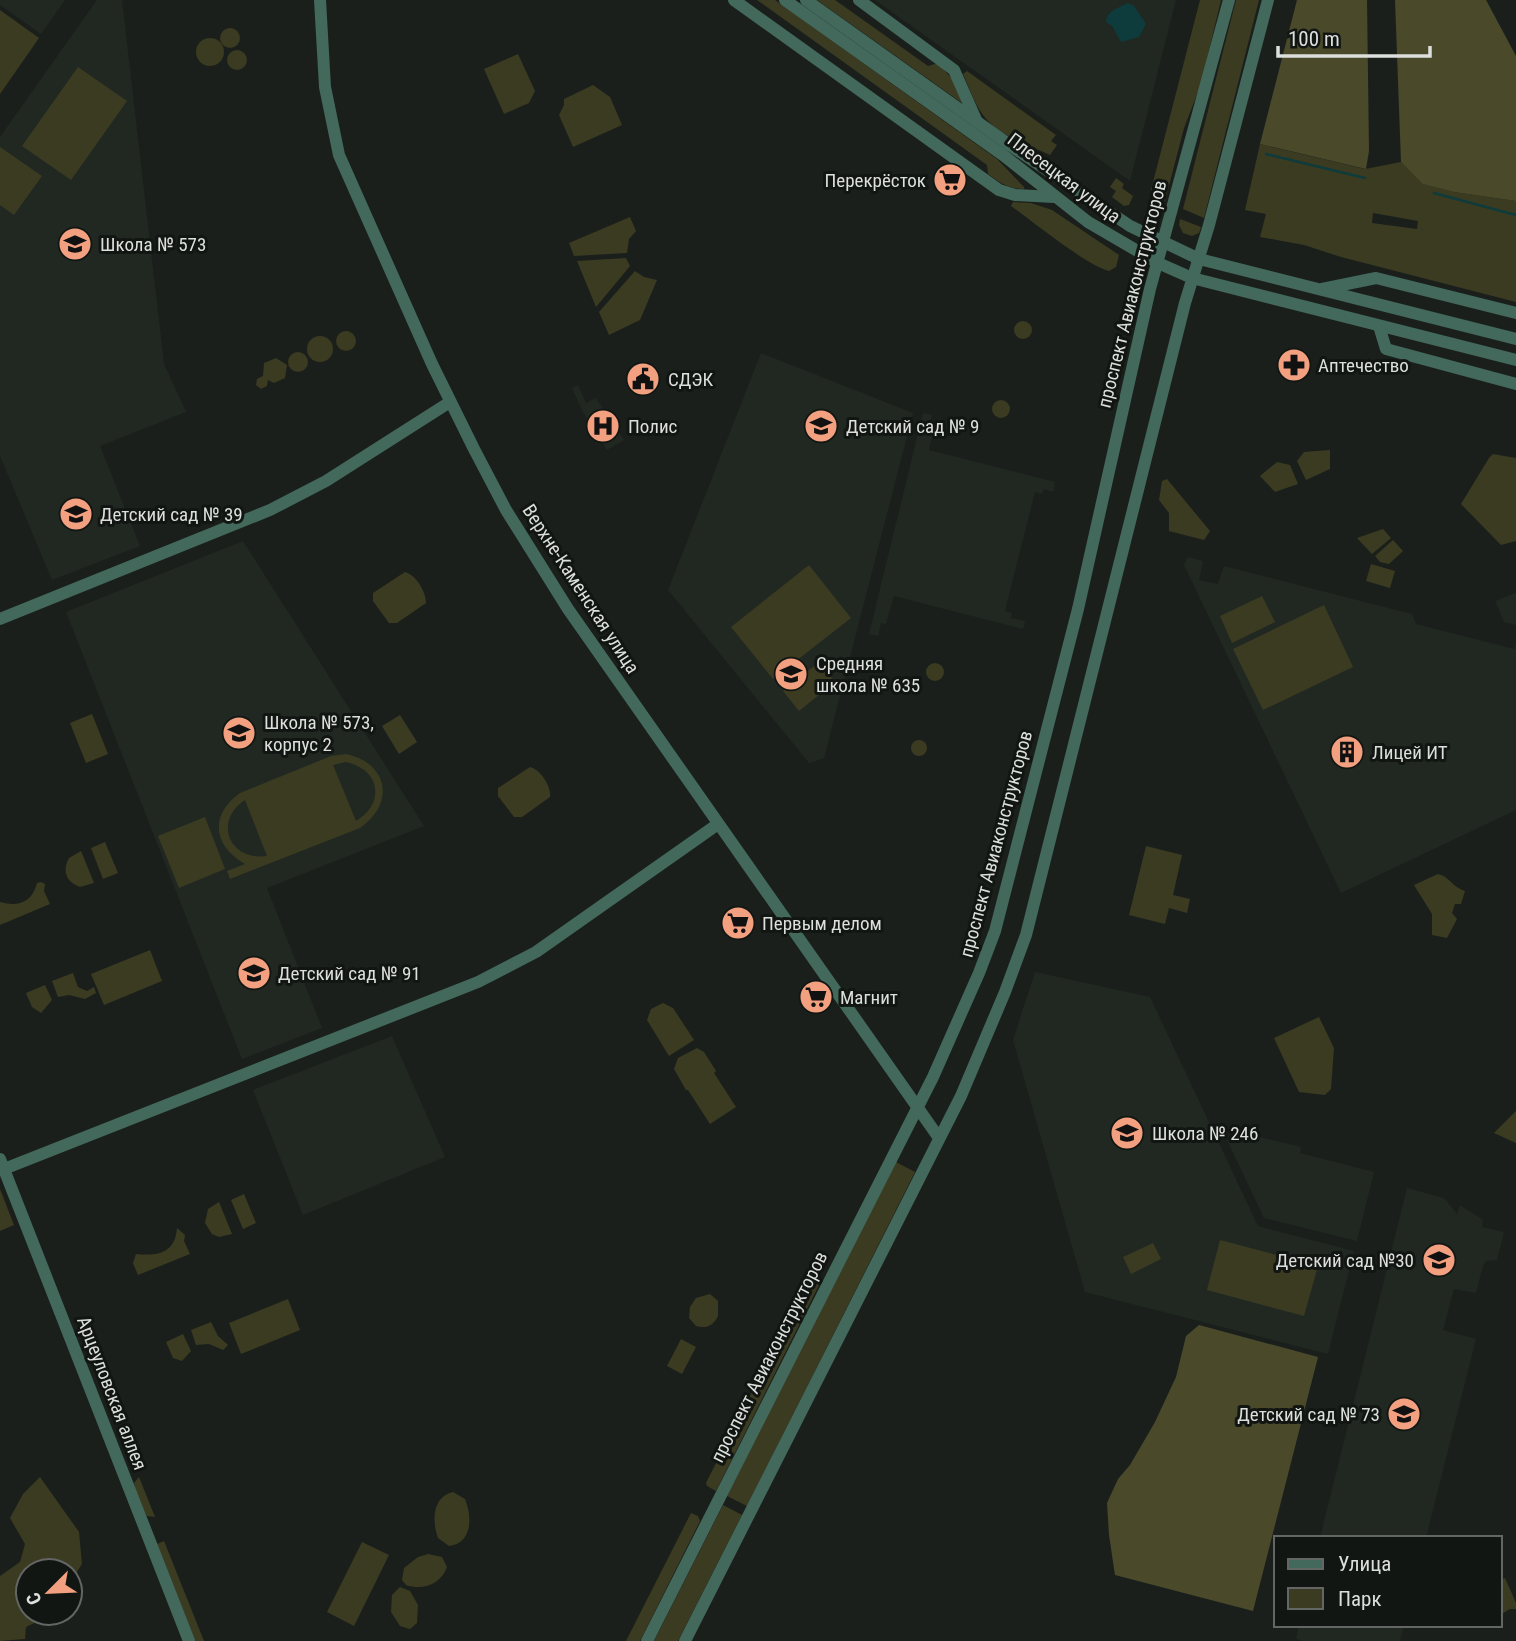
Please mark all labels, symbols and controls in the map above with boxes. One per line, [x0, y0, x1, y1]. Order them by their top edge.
scale bar [1278, 14, 1430, 58]
text: 100 m [1288, 27, 1340, 51]
street label: Плесецкая улица [1003, 128, 1125, 228]
supermarket icon: Перекрёсток [931, 161, 969, 199]
place label: Перекрёсток [824, 169, 926, 192]
street label: проспект Авиаконструкторов [1093, 178, 1171, 410]
school or university icon: Школа № 573 [56, 225, 94, 263]
place label: Школа № 573 [100, 233, 206, 256]
pharmacy icon: Аптечество [1275, 346, 1313, 384]
place label: Аптечество [1318, 354, 1409, 377]
public building icon: СДЭК [624, 360, 662, 398]
place label: СДЭК [668, 368, 714, 391]
hospital icon: Полис [584, 407, 622, 445]
school or university icon: Детский сад № 9 [802, 407, 840, 445]
place label: Полис [628, 415, 678, 438]
place label: Детский сад № 9 [846, 415, 979, 438]
school or university icon: Детский сад № 39 [57, 495, 95, 533]
street label: Верхне-Каменская улица [518, 500, 644, 678]
place label: Детский сад № 39 [100, 503, 243, 526]
place label: Средняя школа № 635 [816, 652, 920, 697]
school or university icon: Средняя школа № 635 [772, 655, 810, 693]
place label: Школа № 573, корпус 2 [264, 711, 374, 756]
school or university icon: Школа № 573, корпус 2 [220, 714, 258, 752]
street label: проспект Авиаконструкторов [955, 728, 1037, 960]
building icon: Лицей ИТ [1328, 733, 1366, 771]
place label: Лицей ИТ [1372, 741, 1448, 764]
supermarket icon: Первым делом [719, 904, 757, 942]
place label: Первым делом [762, 912, 882, 935]
school or university icon: Детский сад № 91 [235, 954, 273, 992]
place label: Детский сад № 91 [278, 962, 421, 985]
supermarket icon: Магнит [797, 978, 835, 1016]
place label: Магнит [840, 986, 898, 1009]
school or university icon: Школа № 246 [1108, 1114, 1146, 1152]
place label: Школа № 246 [1152, 1122, 1258, 1145]
school or university icon: Детский сад №30 [1420, 1241, 1458, 1279]
street label: проспект Авиаконструкторов [706, 1248, 832, 1466]
place label: Детский сад №30 [1276, 1249, 1414, 1272]
street label: Арцеуловская аллея [72, 1313, 152, 1473]
school or university icon: Детский сад № 73 [1385, 1395, 1423, 1433]
place label: Детский сад № 73 [1237, 1403, 1380, 1426]
legend [1274, 1536, 1502, 1627]
text: Улица [1338, 1552, 1391, 1576]
north arrow [14, 1557, 84, 1627]
text: Парк [1338, 1587, 1382, 1611]
text: С [21, 1589, 47, 1608]

